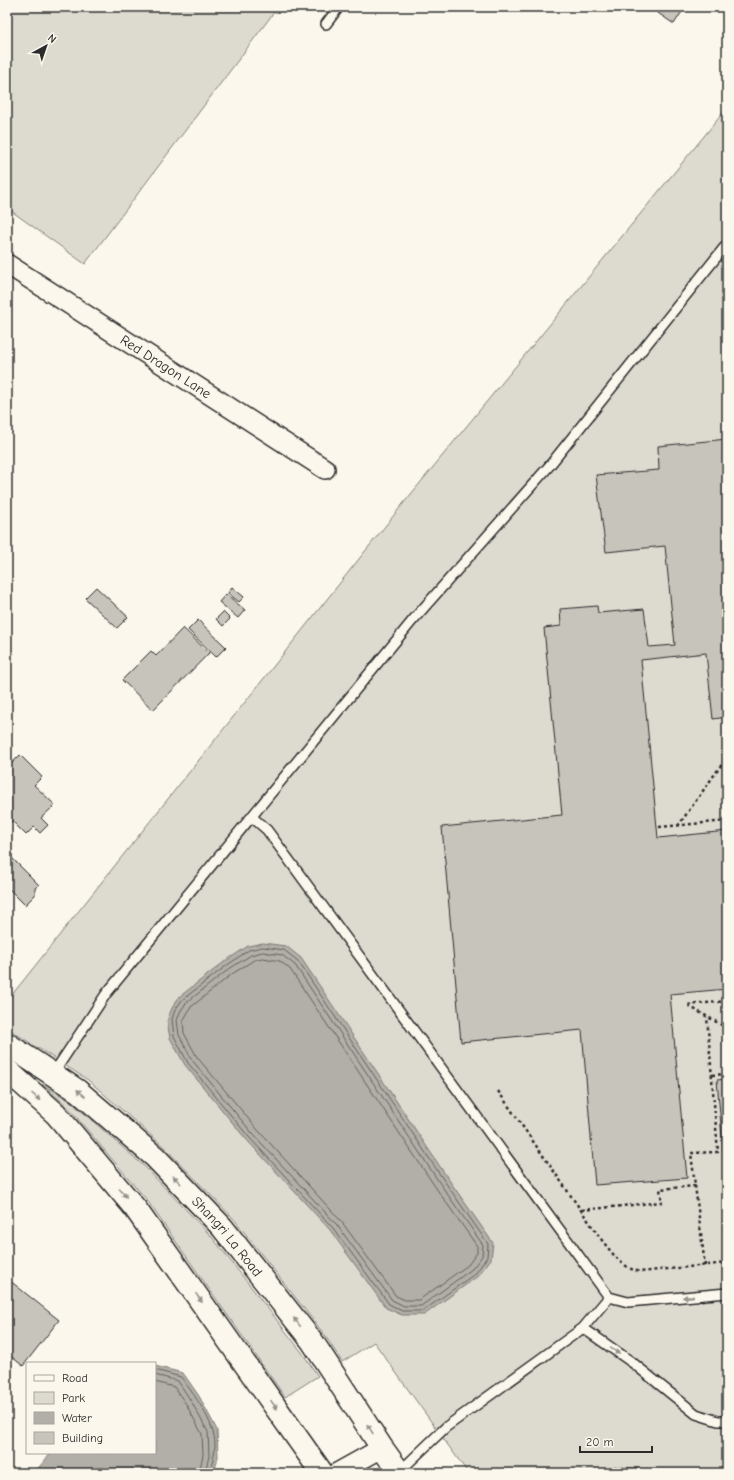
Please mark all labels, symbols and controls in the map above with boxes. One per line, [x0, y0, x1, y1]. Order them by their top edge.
north arrow [26, 26, 66, 66]
text: N [45, 31, 59, 46]
street label: Red Dragon Lane [117, 331, 214, 402]
one-way arrow [75, 1089, 86, 1097]
one-way arrow [31, 1092, 41, 1101]
one-way arrow [172, 1175, 182, 1185]
one-way arrow [118, 1188, 127, 1198]
street label: Shangri La Road [188, 1193, 266, 1280]
one-way arrow [195, 1293, 203, 1304]
one-way arrow [682, 1293, 694, 1300]
one-way arrow [293, 1317, 301, 1328]
one-way arrow [610, 1347, 620, 1355]
legend [26, 1362, 156, 1454]
text: Road [62, 1371, 88, 1385]
text: Park [62, 1391, 85, 1405]
one-way arrow [270, 1399, 278, 1410]
text: Water [62, 1411, 92, 1425]
one-way arrow [366, 1424, 374, 1435]
scale bar [580, 1428, 652, 1454]
text: Building [62, 1431, 103, 1445]
text: 20 m [586, 1435, 614, 1449]

